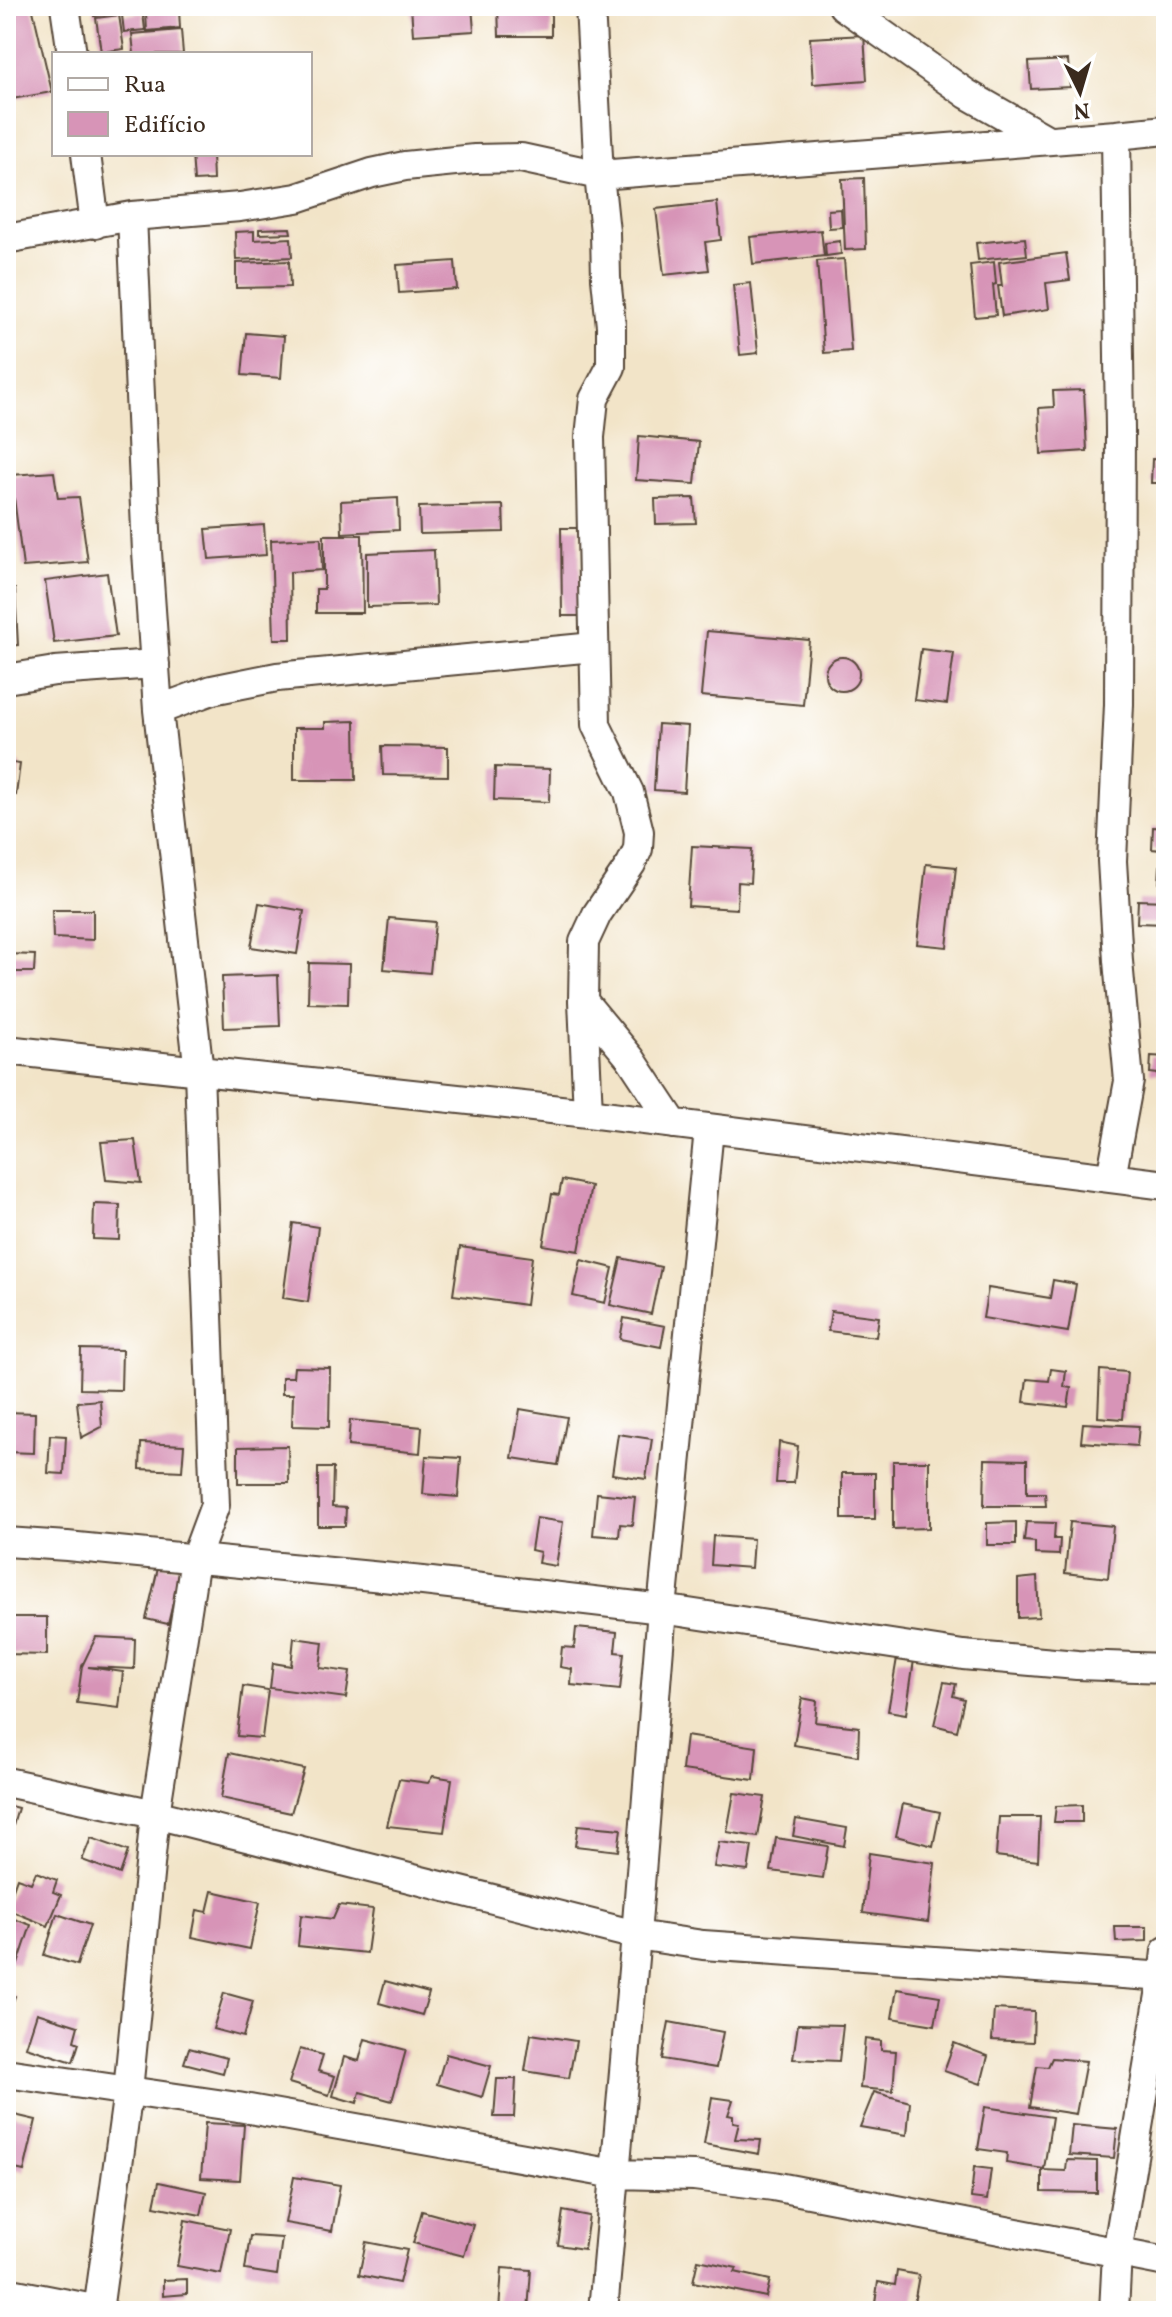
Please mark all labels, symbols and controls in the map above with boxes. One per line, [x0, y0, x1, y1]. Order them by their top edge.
legend [52, 52, 312, 156]
north arrow [1040, 52, 1120, 132]
text: Rua [124, 69, 166, 103]
text: N [1072, 93, 1091, 126]
text: Edifício [124, 109, 206, 143]

